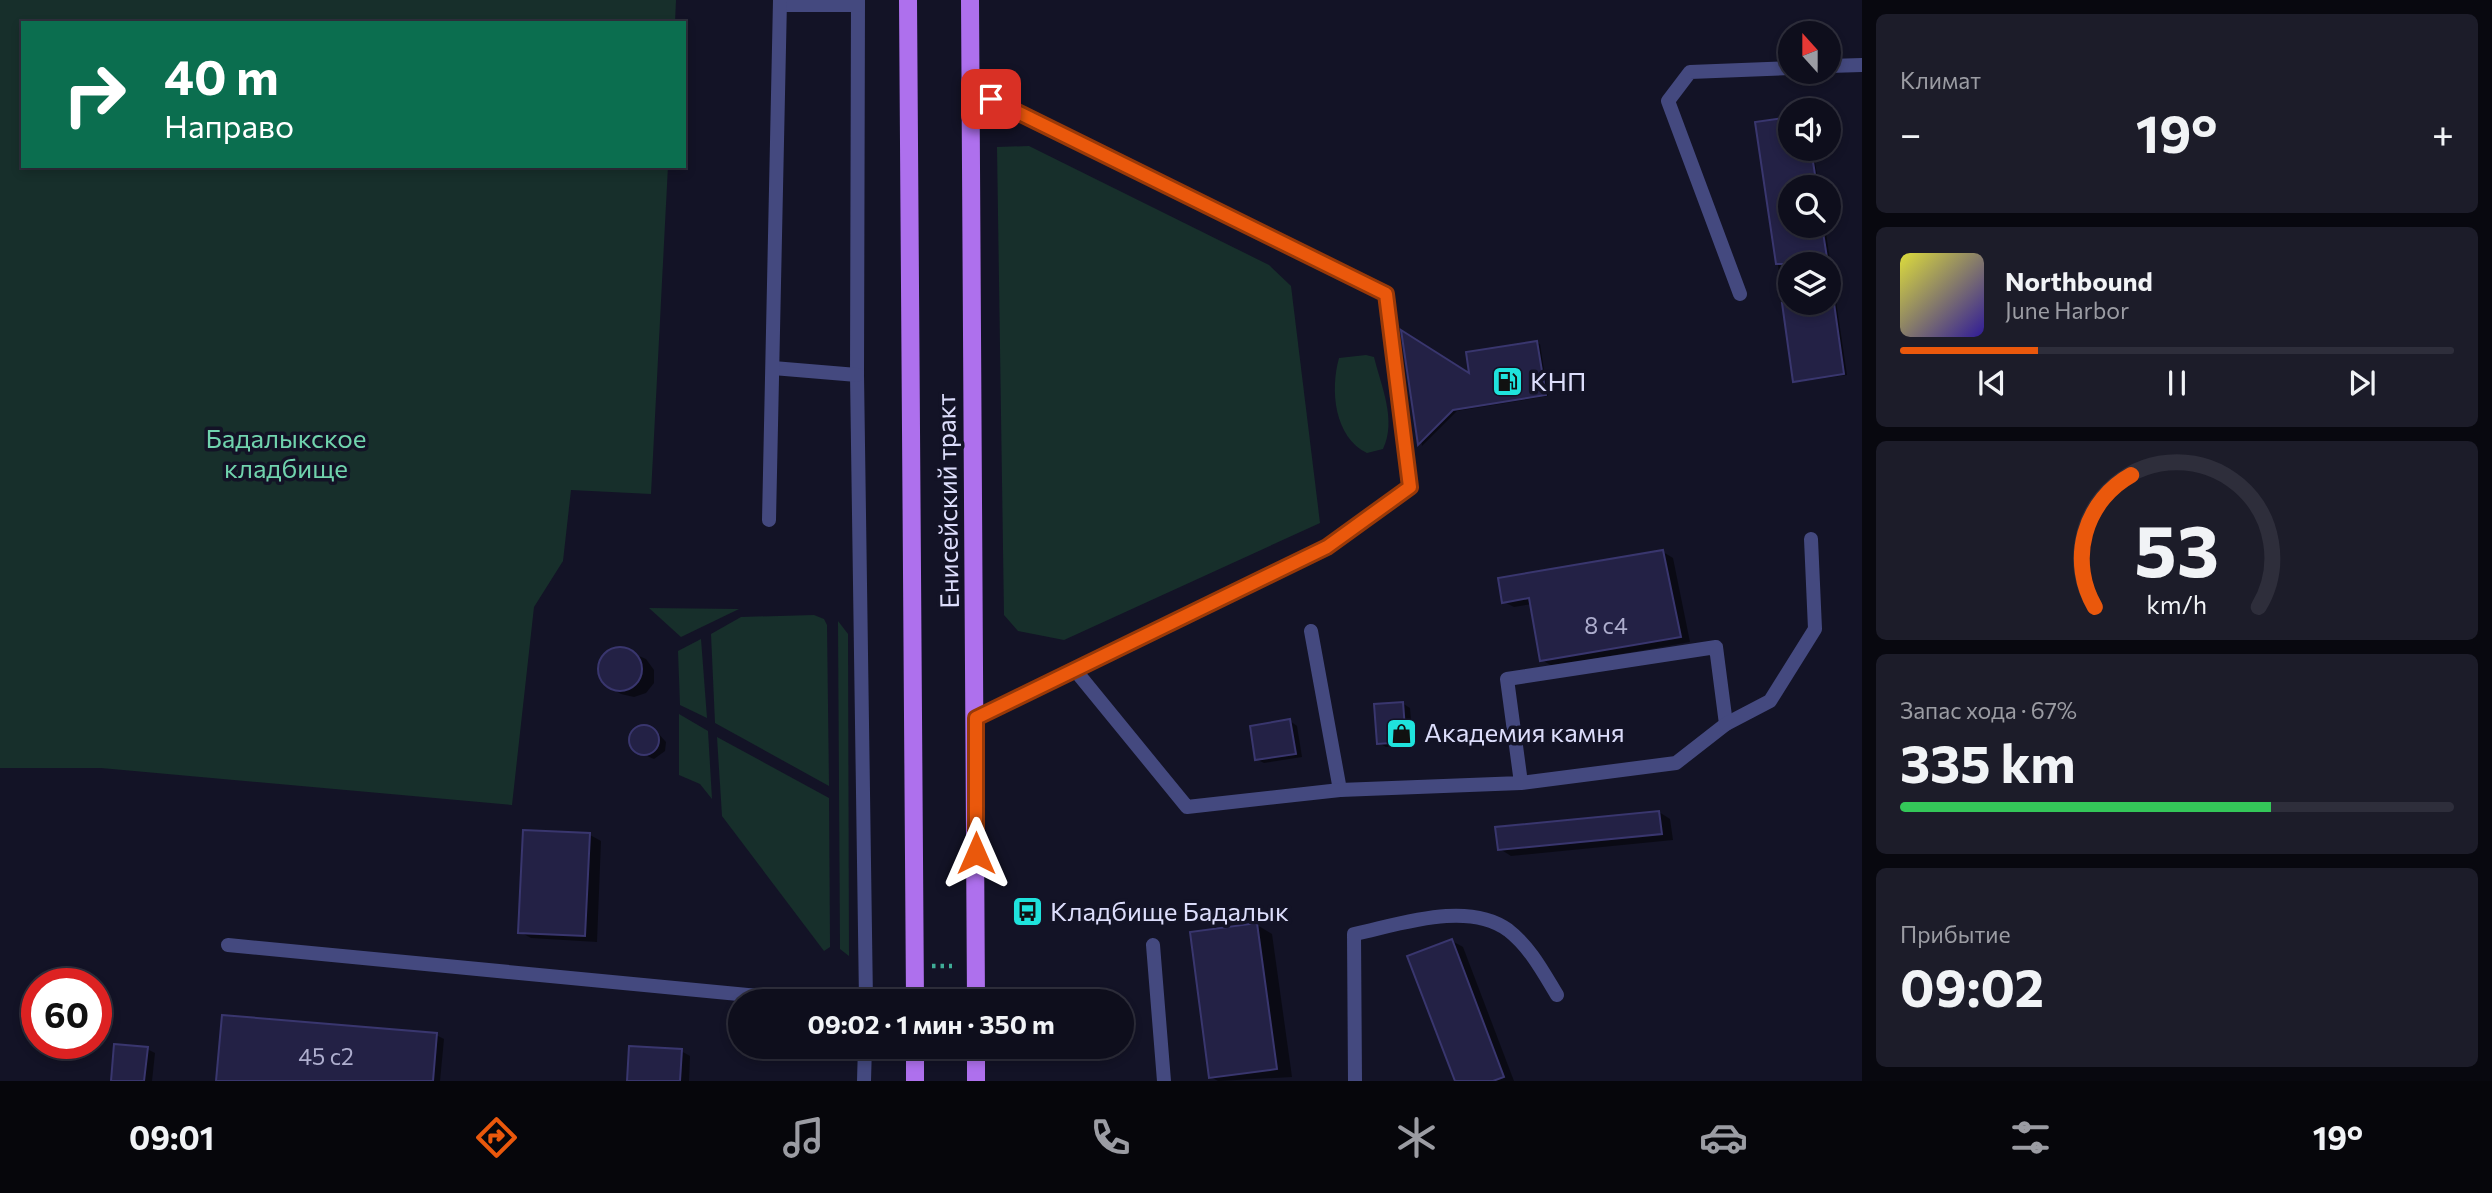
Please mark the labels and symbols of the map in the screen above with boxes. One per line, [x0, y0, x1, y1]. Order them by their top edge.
north arrow [1778, 21, 1841, 84]
pin [961, 69, 1021, 129]
fuel station icon: КНП [1490, 365, 1524, 399]
place label: КНП [1530, 365, 1586, 396]
street label: Енисейский тракт [929, 393, 964, 609]
park label: Бадалыкское кладбище [205, 422, 367, 483]
house number: 8 с4 [1584, 611, 1628, 639]
shop icon: Академия камня [1384, 716, 1418, 750]
place label: Академия камня [1424, 716, 1625, 747]
position arrow [939, 816, 1013, 890]
bus stop icon: Кладбище Бадалык [1010, 895, 1044, 929]
place label: Кладбище Бадалык [1050, 895, 1289, 926]
speed limit sign: 60 [21, 968, 112, 1059]
house number: 45 с2 [298, 1042, 354, 1070]

